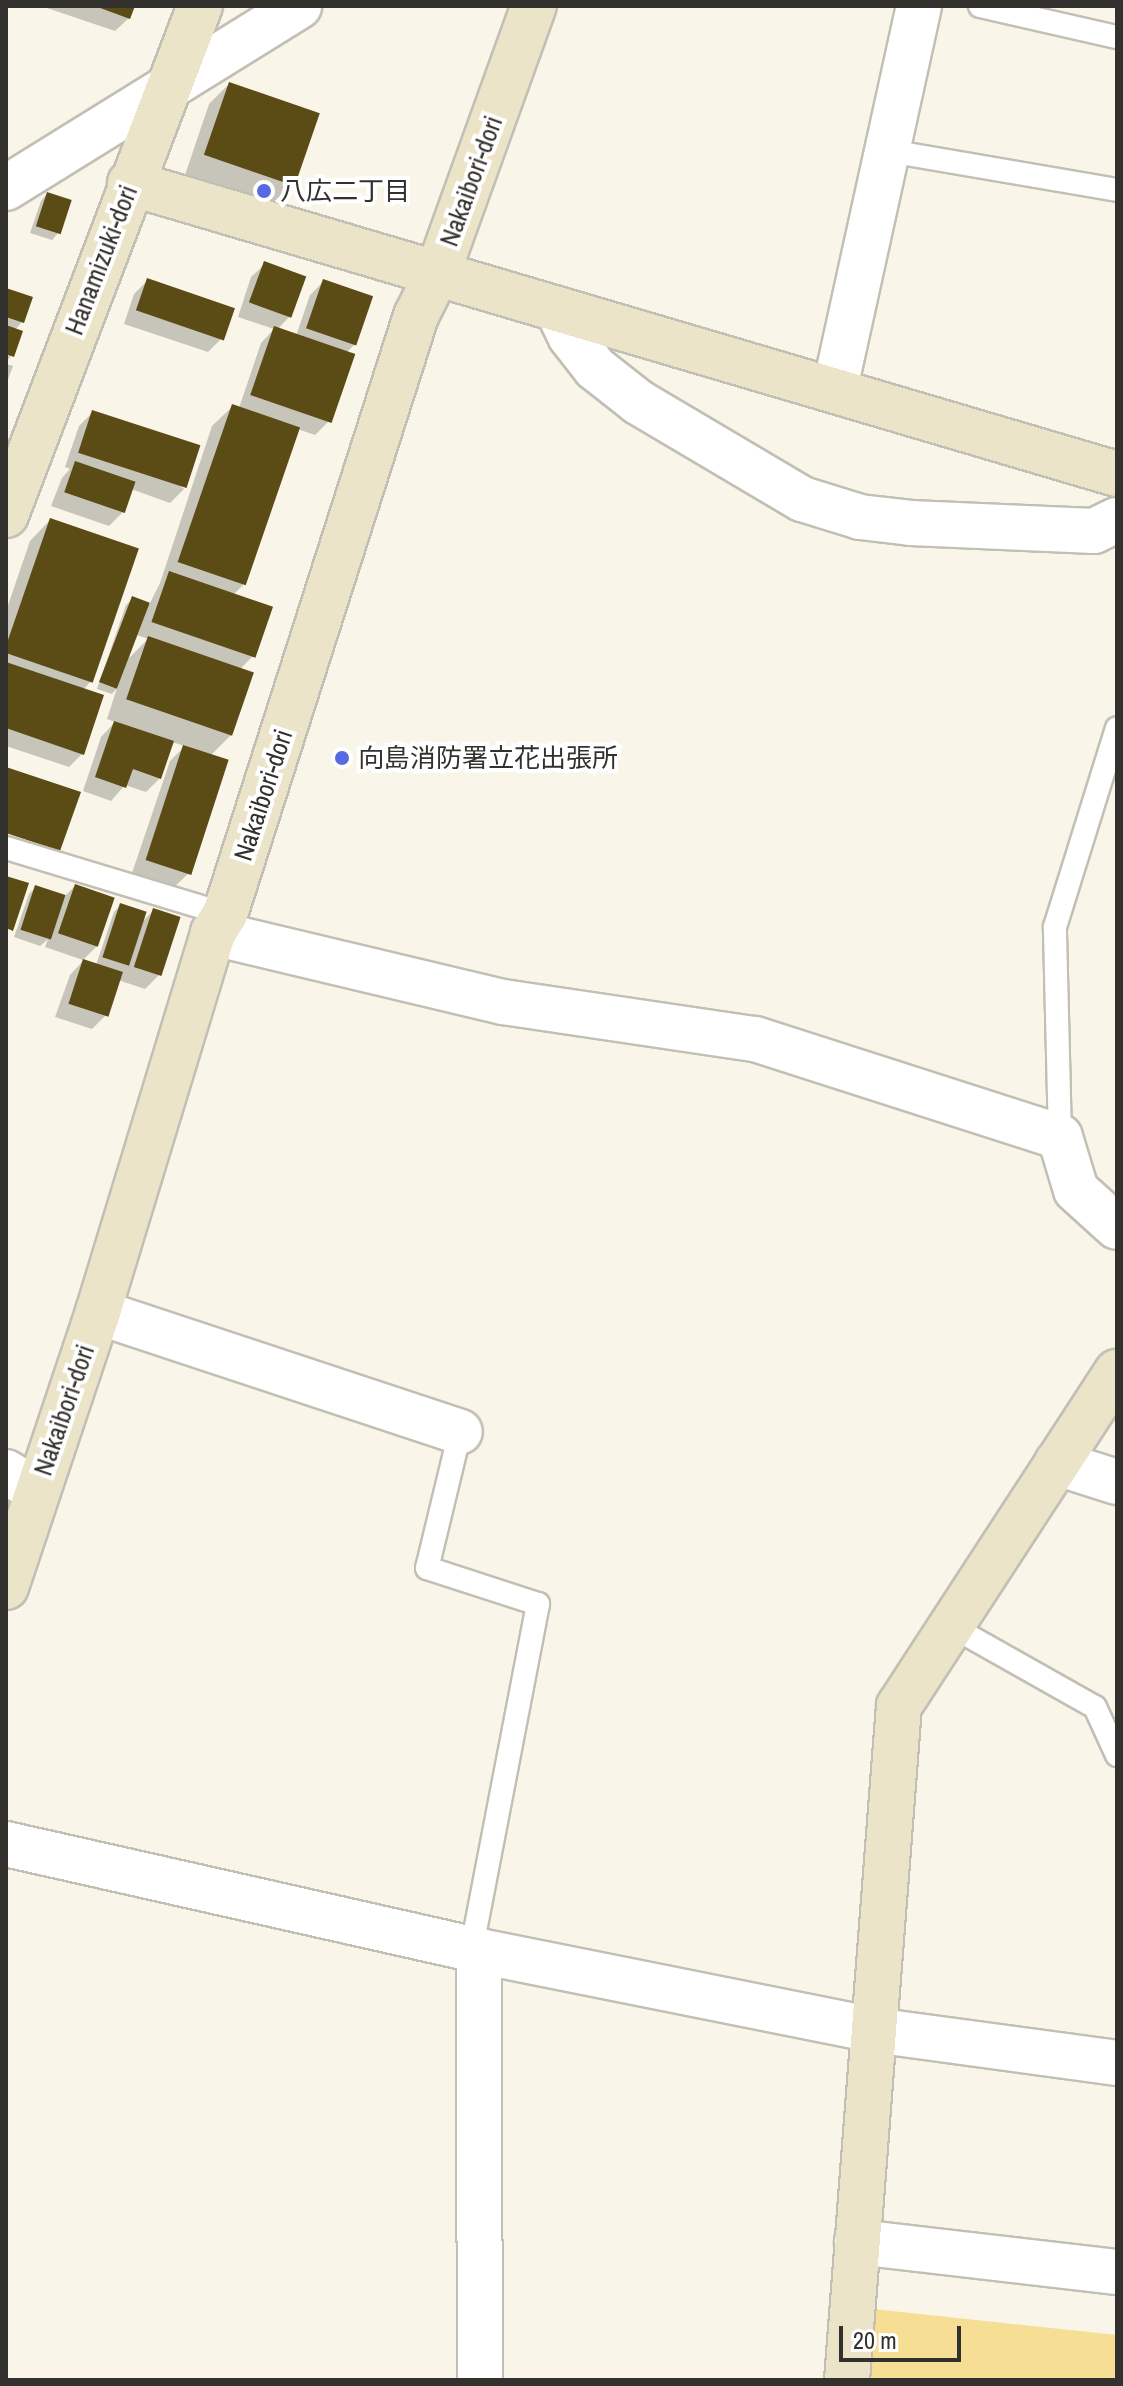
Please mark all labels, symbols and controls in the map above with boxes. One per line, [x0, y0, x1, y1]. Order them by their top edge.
street label: Nakaibori-dori [433, 112, 509, 250]
place label: 八広二丁目 [280, 175, 410, 207]
street label: Hanamizuki-dori [58, 181, 144, 339]
marker: 八広二丁目 [255, 182, 273, 200]
street label: Nakaibori-dori [227, 725, 299, 865]
place label: 向島消防署立花出張所 [358, 742, 618, 774]
marker: 向島消防署立花出張所 [333, 749, 351, 767]
street label: Nakaibori-dori [27, 1341, 101, 1479]
scale bar [843, 2310, 965, 2360]
text: 20 m [853, 2324, 897, 2356]

